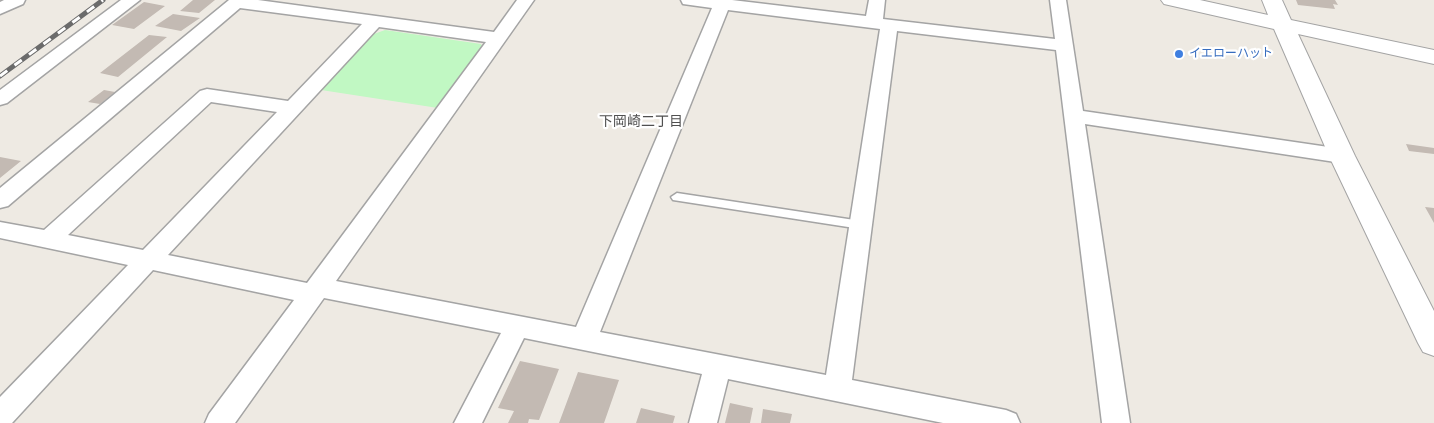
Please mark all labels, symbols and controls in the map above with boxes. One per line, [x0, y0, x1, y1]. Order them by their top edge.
place label: イエローハット [1189, 47, 1273, 61]
marker: イエローハット [1173, 48, 1185, 60]
district label: 下岡崎二丁目 [599, 114, 683, 130]

